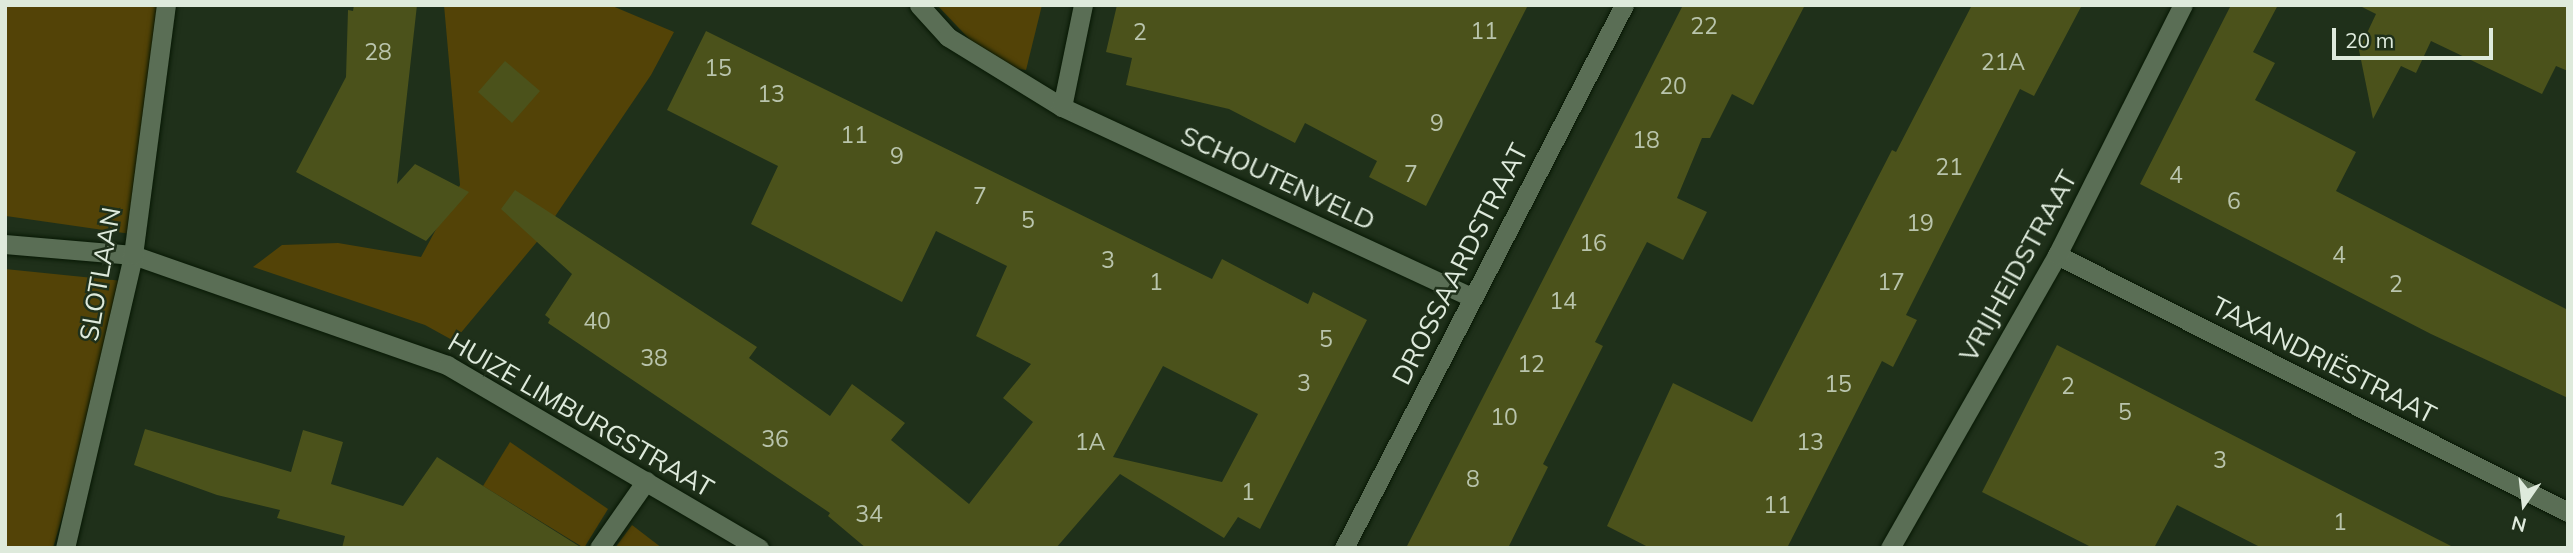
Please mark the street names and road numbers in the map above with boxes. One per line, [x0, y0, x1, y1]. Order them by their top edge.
street label: SCHOUTENVELD [1176, 119, 1380, 237]
street label: DROSSAARDSTRAAT [1386, 138, 1534, 390]
street label: VRIJHEIDSTRAAT [1952, 165, 2084, 367]
street label: SLOTLAAN [73, 205, 127, 343]
street label: TAXANDRIËSTRAAT [2207, 290, 2441, 430]
street label: HUIZE LIMBURGSTRAAT [443, 326, 719, 504]

